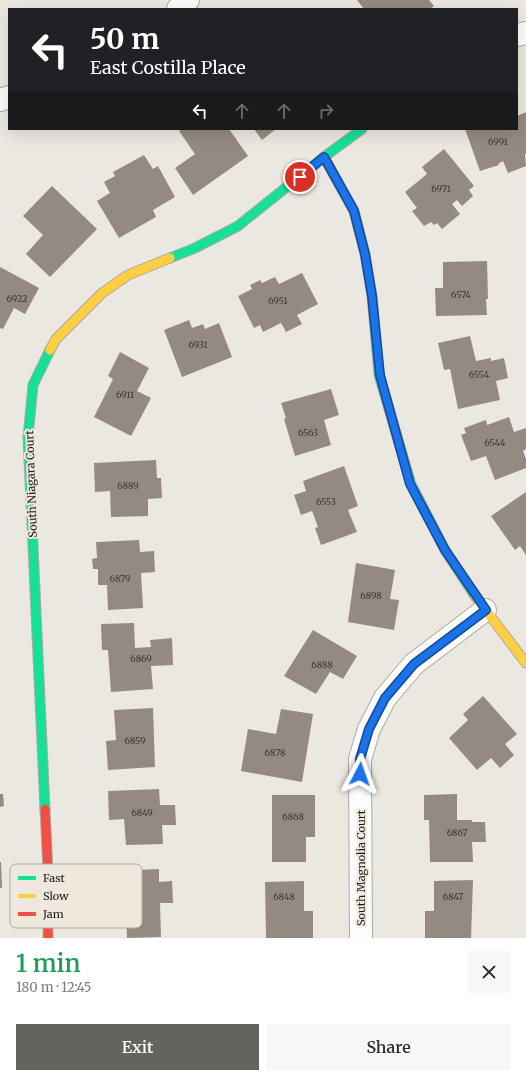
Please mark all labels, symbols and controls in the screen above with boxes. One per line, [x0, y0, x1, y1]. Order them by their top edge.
text: 50 m [90, 21, 159, 57]
icon: left [24, 24, 76, 76]
text: East Costilla Place [90, 56, 246, 79]
icon: left [189, 100, 211, 122]
icon: ahead [231, 100, 253, 122]
icon: ahead [273, 100, 295, 122]
icon: right [315, 100, 337, 122]
house number: 6991 [488, 136, 508, 147]
pin [283, 160, 317, 194]
icon: arrive [289, 166, 311, 188]
house number: 6971 [431, 183, 451, 194]
house number: 6574 [451, 289, 471, 300]
house number: 6922 [7, 293, 27, 304]
house number: 6951 [268, 295, 288, 306]
house number: 6931 [188, 339, 208, 350]
house number: 6554 [469, 369, 490, 380]
house number: 6911 [116, 389, 134, 400]
house number: 6563 [298, 427, 318, 438]
street label: South Niagara Court [22, 429, 40, 538]
house number: 6544 [484, 437, 506, 448]
house number: 6889 [117, 480, 139, 491]
house number: 6553 [316, 496, 336, 507]
house number: 6879 [109, 573, 131, 584]
house number: 6898 [360, 590, 382, 601]
house number: 6869 [130, 653, 152, 664]
house number: 6888 [311, 659, 333, 670]
house number: 6859 [125, 735, 145, 746]
house number: 6878 [265, 747, 285, 758]
position arrow [339, 753, 381, 795]
house number: 6849 [131, 807, 153, 818]
street label: South Magnolia Court [354, 809, 368, 926]
house number: 6868 [282, 811, 304, 822]
house number: 6867 [447, 827, 467, 838]
legend [10, 864, 142, 928]
text: Fast [43, 871, 66, 885]
text: Slow [43, 889, 69, 903]
house number: 6848 [273, 891, 295, 902]
house number: 6847 [443, 891, 463, 902]
text: Jam [42, 907, 64, 921]
text: 1 min [16, 948, 81, 979]
button: close [468, 951, 510, 993]
text: 180 m · 12:45 [16, 979, 91, 996]
button: Exit [16, 1024, 259, 1070]
button: Share [267, 1024, 510, 1070]

